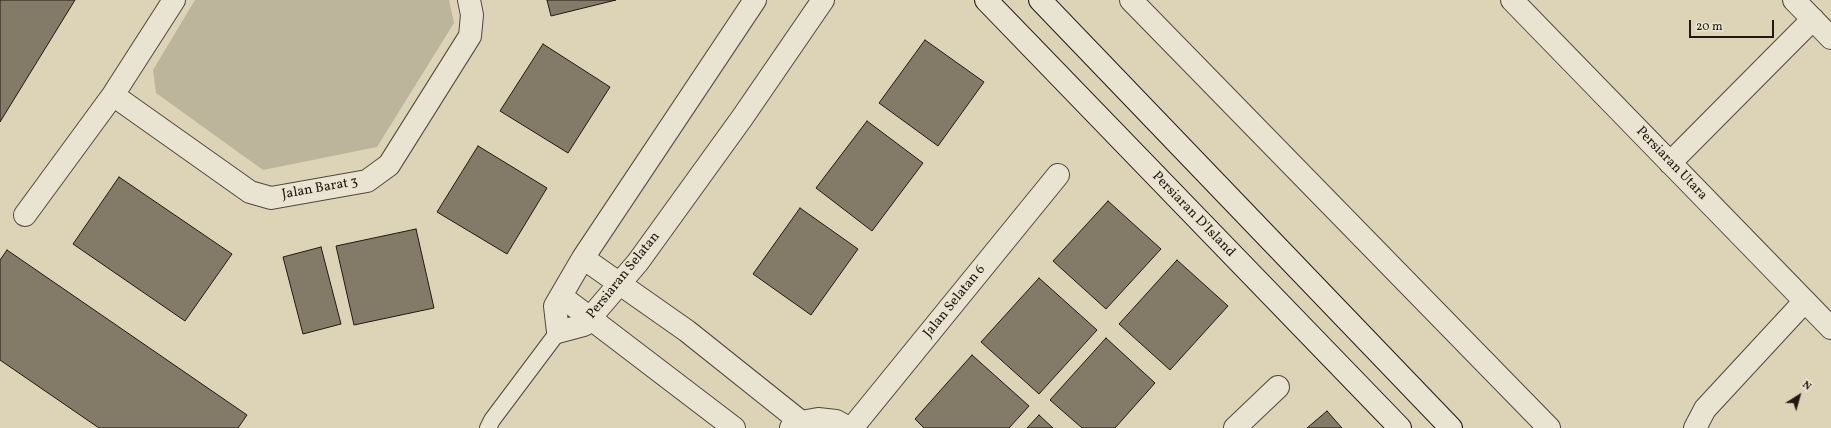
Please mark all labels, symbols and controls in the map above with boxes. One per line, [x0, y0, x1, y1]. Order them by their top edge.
scale bar [1691, 12, 1776, 38]
text: 20 m [1696, 19, 1723, 35]
street label: Persiaran Utara [1632, 124, 1710, 204]
street label: Persiaran D'Island [1148, 169, 1238, 261]
street label: Jalan Barat 3 [281, 174, 359, 204]
street label: Persiaran Selatan [584, 229, 664, 323]
street label: Jalan Selatan 6 [920, 262, 990, 342]
north arrow [1779, 376, 1819, 416]
text: N [1799, 378, 1814, 394]

